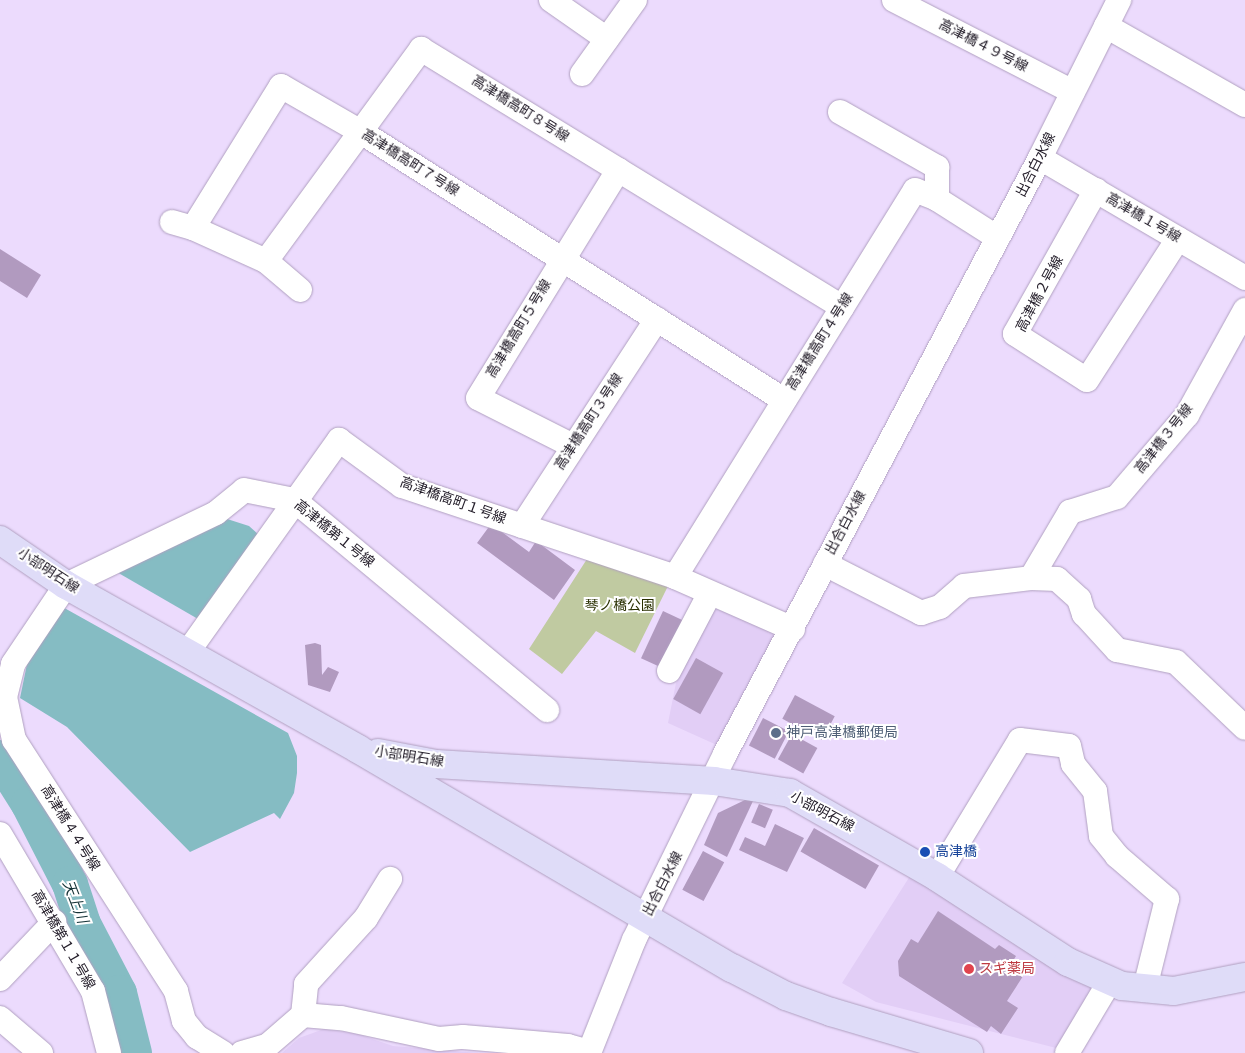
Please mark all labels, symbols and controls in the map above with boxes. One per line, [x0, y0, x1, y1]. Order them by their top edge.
street label: 高津橋４９号線 [936, 16, 1030, 76]
street label: 高津橋高町８号線 [468, 72, 572, 146]
street label: 高津橋高町７号線 [358, 126, 462, 200]
street label: 出合白水線 [1013, 130, 1059, 200]
street label: 高津橋１号線 [1102, 190, 1184, 246]
street label: 高津橋２号線 [1013, 253, 1067, 335]
street label: 高津橋高町５号線 [483, 277, 555, 381]
street label: 高津橋高町４号線 [783, 290, 857, 394]
street label: 高津橋高町３号線 [551, 370, 627, 474]
street label: 高津橋３号線 [1132, 401, 1196, 477]
street label: 高津橋高町１号線 [398, 474, 508, 528]
street label: 出合白水線 [822, 488, 870, 558]
street label: 高津橋第１号線 [291, 497, 377, 571]
street label: 小部明石線 [14, 545, 82, 597]
park label: 琴ノ橋公園 [585, 598, 655, 614]
place label: 神戸高津橋郵便局 [786, 725, 898, 741]
marker: 神戸高津橋郵便局 [770, 727, 782, 739]
street label: 小部明石線 [373, 743, 445, 771]
street label: 高津橋４４号線 [37, 782, 103, 874]
street label: 小部明石線 [787, 788, 857, 836]
place label: 高津橋 [935, 844, 977, 860]
marker: 高津橋 [919, 846, 931, 858]
street label: 出合白水線 [640, 849, 686, 919]
water label: 天上川 [59, 878, 91, 926]
street label: 高津橋第１１号線 [28, 887, 98, 993]
place label: スギ薬局 [979, 961, 1035, 977]
marker: スギ薬局 [963, 963, 975, 975]

